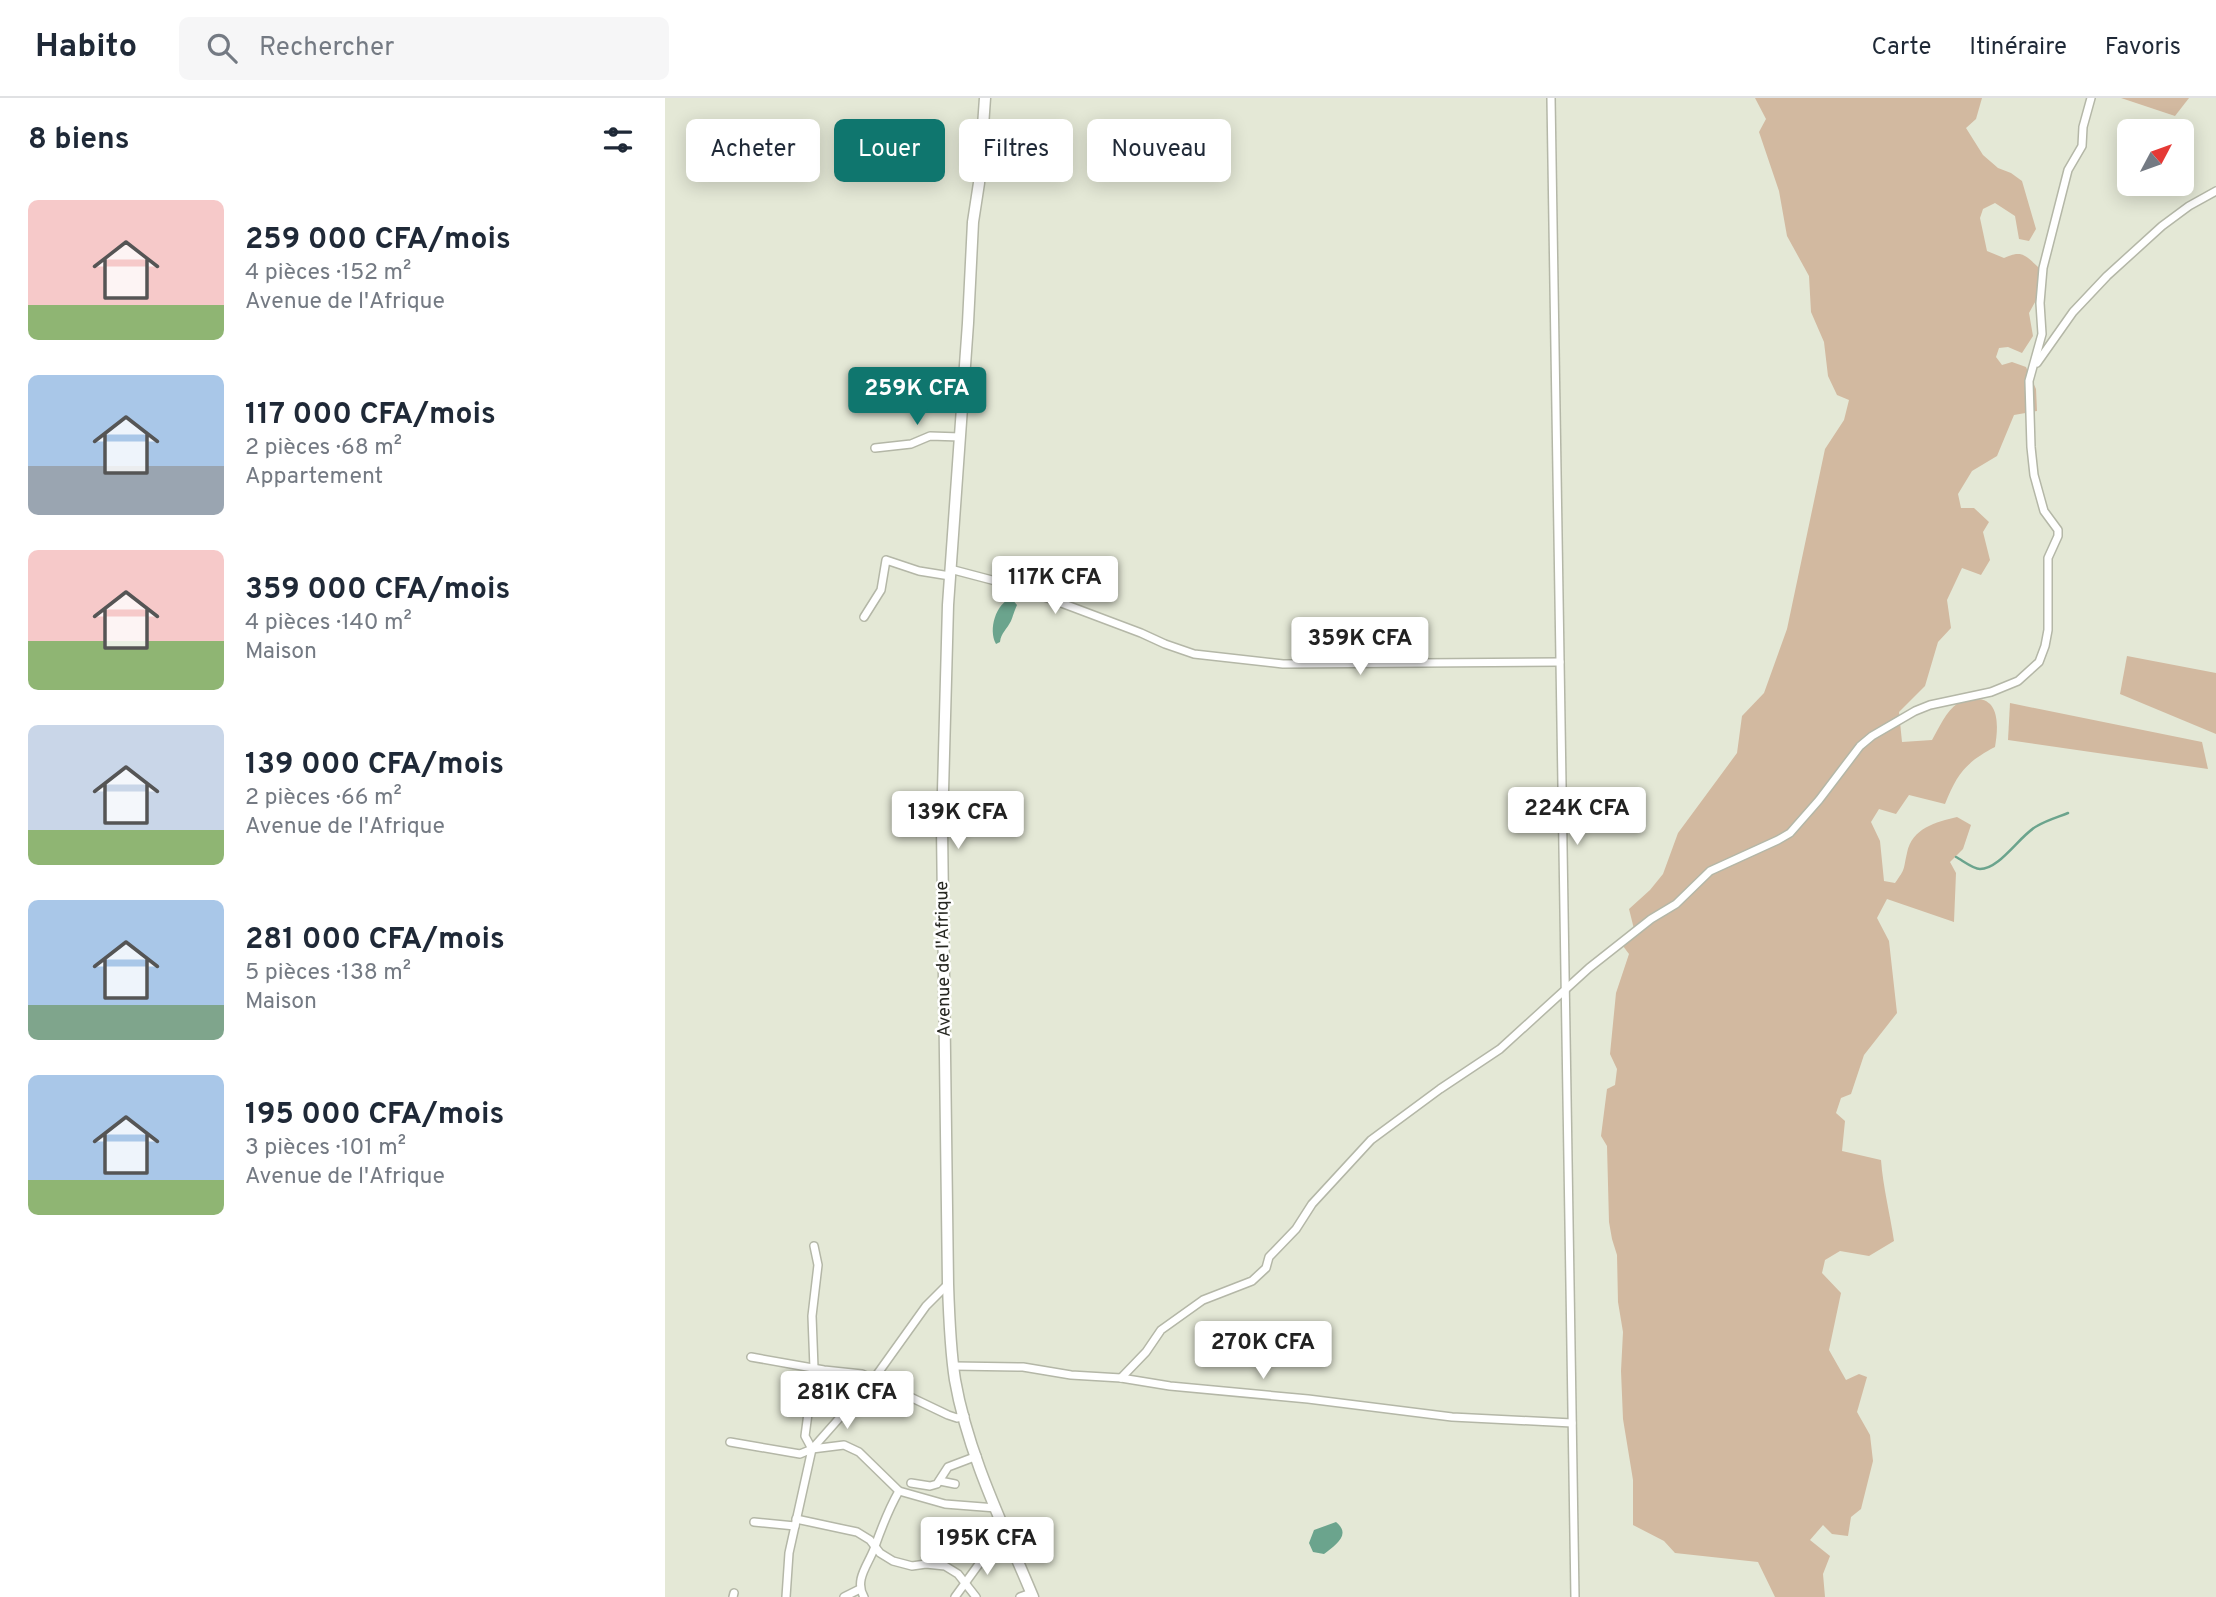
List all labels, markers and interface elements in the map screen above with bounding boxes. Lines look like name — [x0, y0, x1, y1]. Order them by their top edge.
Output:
search box — [179, 17, 669, 80]
text: Habito — [35, 27, 137, 69]
icon: search — [203, 29, 241, 67]
text: Rechercher — [259, 32, 394, 65]
text: Carte — [1871, 33, 1931, 63]
text: Itinéraire — [1969, 33, 2067, 63]
text: Favoris — [2105, 33, 2181, 63]
chip: Acheter — [686, 119, 820, 182]
chip: Louer — [834, 119, 945, 182]
chip: Filtres — [959, 119, 1073, 182]
chip: Nouveau — [1087, 119, 1231, 182]
north arrow — [2117, 119, 2195, 196]
map controls — [2117, 119, 2194, 196]
icon: filters — [599, 121, 637, 159]
text: 8 biens — [28, 122, 130, 159]
text: 259 000 CFA/mois — [245, 222, 511, 259]
icon: home — [84, 228, 168, 312]
text: 4 pièces · 152 m² — [245, 259, 411, 288]
text: Avenue de l'Afrique — [245, 288, 445, 317]
pin: 259K CFA — [845, 368, 989, 427]
text: 259K CFA — [864, 375, 970, 404]
text: 117 000 CFA/mois — [245, 397, 496, 434]
icon: home — [84, 403, 168, 487]
text: 2 pièces · 68 m² — [245, 434, 402, 463]
text: Appartement — [245, 463, 383, 492]
pin: 117K CFA — [983, 556, 1127, 616]
text: 117K CFA — [1008, 564, 1102, 593]
text: 359 000 CFA/mois — [245, 572, 510, 609]
icon: home — [84, 578, 168, 662]
text: 4 pièces · 140 m² — [245, 609, 412, 638]
pin: 359K CFA — [1288, 618, 1432, 677]
text: 359K CFA — [1307, 625, 1413, 654]
text: Maison — [245, 638, 317, 667]
text: 139 000 CFA/mois — [245, 747, 504, 784]
icon: home — [84, 753, 168, 837]
text: 2 pièces · 66 m² — [245, 784, 402, 813]
pin: 224K CFA — [1505, 788, 1649, 847]
pin: 139K CFA — [886, 792, 1030, 851]
text: 224K CFA — [1524, 795, 1630, 824]
text: 139K CFA — [908, 799, 1008, 828]
text: Avenue de l'Afrique — [245, 813, 445, 842]
street label: Avenue de l'Afrique — [931, 881, 957, 1037]
text: 281 000 CFA/mois — [245, 922, 505, 959]
icon: home — [84, 928, 168, 1012]
text: 5 pièces · 138 m² — [245, 959, 411, 988]
text: Maison — [245, 988, 317, 1017]
text: 195 000 CFA/mois — [245, 1097, 504, 1134]
icon: home — [84, 1103, 168, 1187]
text: 3 pièces · 101 m² — [245, 1134, 406, 1163]
text: Avenue de l'Afrique — [245, 1163, 445, 1192]
pin: 270K CFA — [1191, 1322, 1335, 1381]
text: 270K CFA — [1211, 1329, 1315, 1358]
pin: 281K CFA — [775, 1372, 919, 1431]
text: 281K CFA — [797, 1379, 897, 1408]
pin: 195K CFA — [915, 1518, 1059, 1577]
text: 195K CFA — [937, 1525, 1037, 1554]

